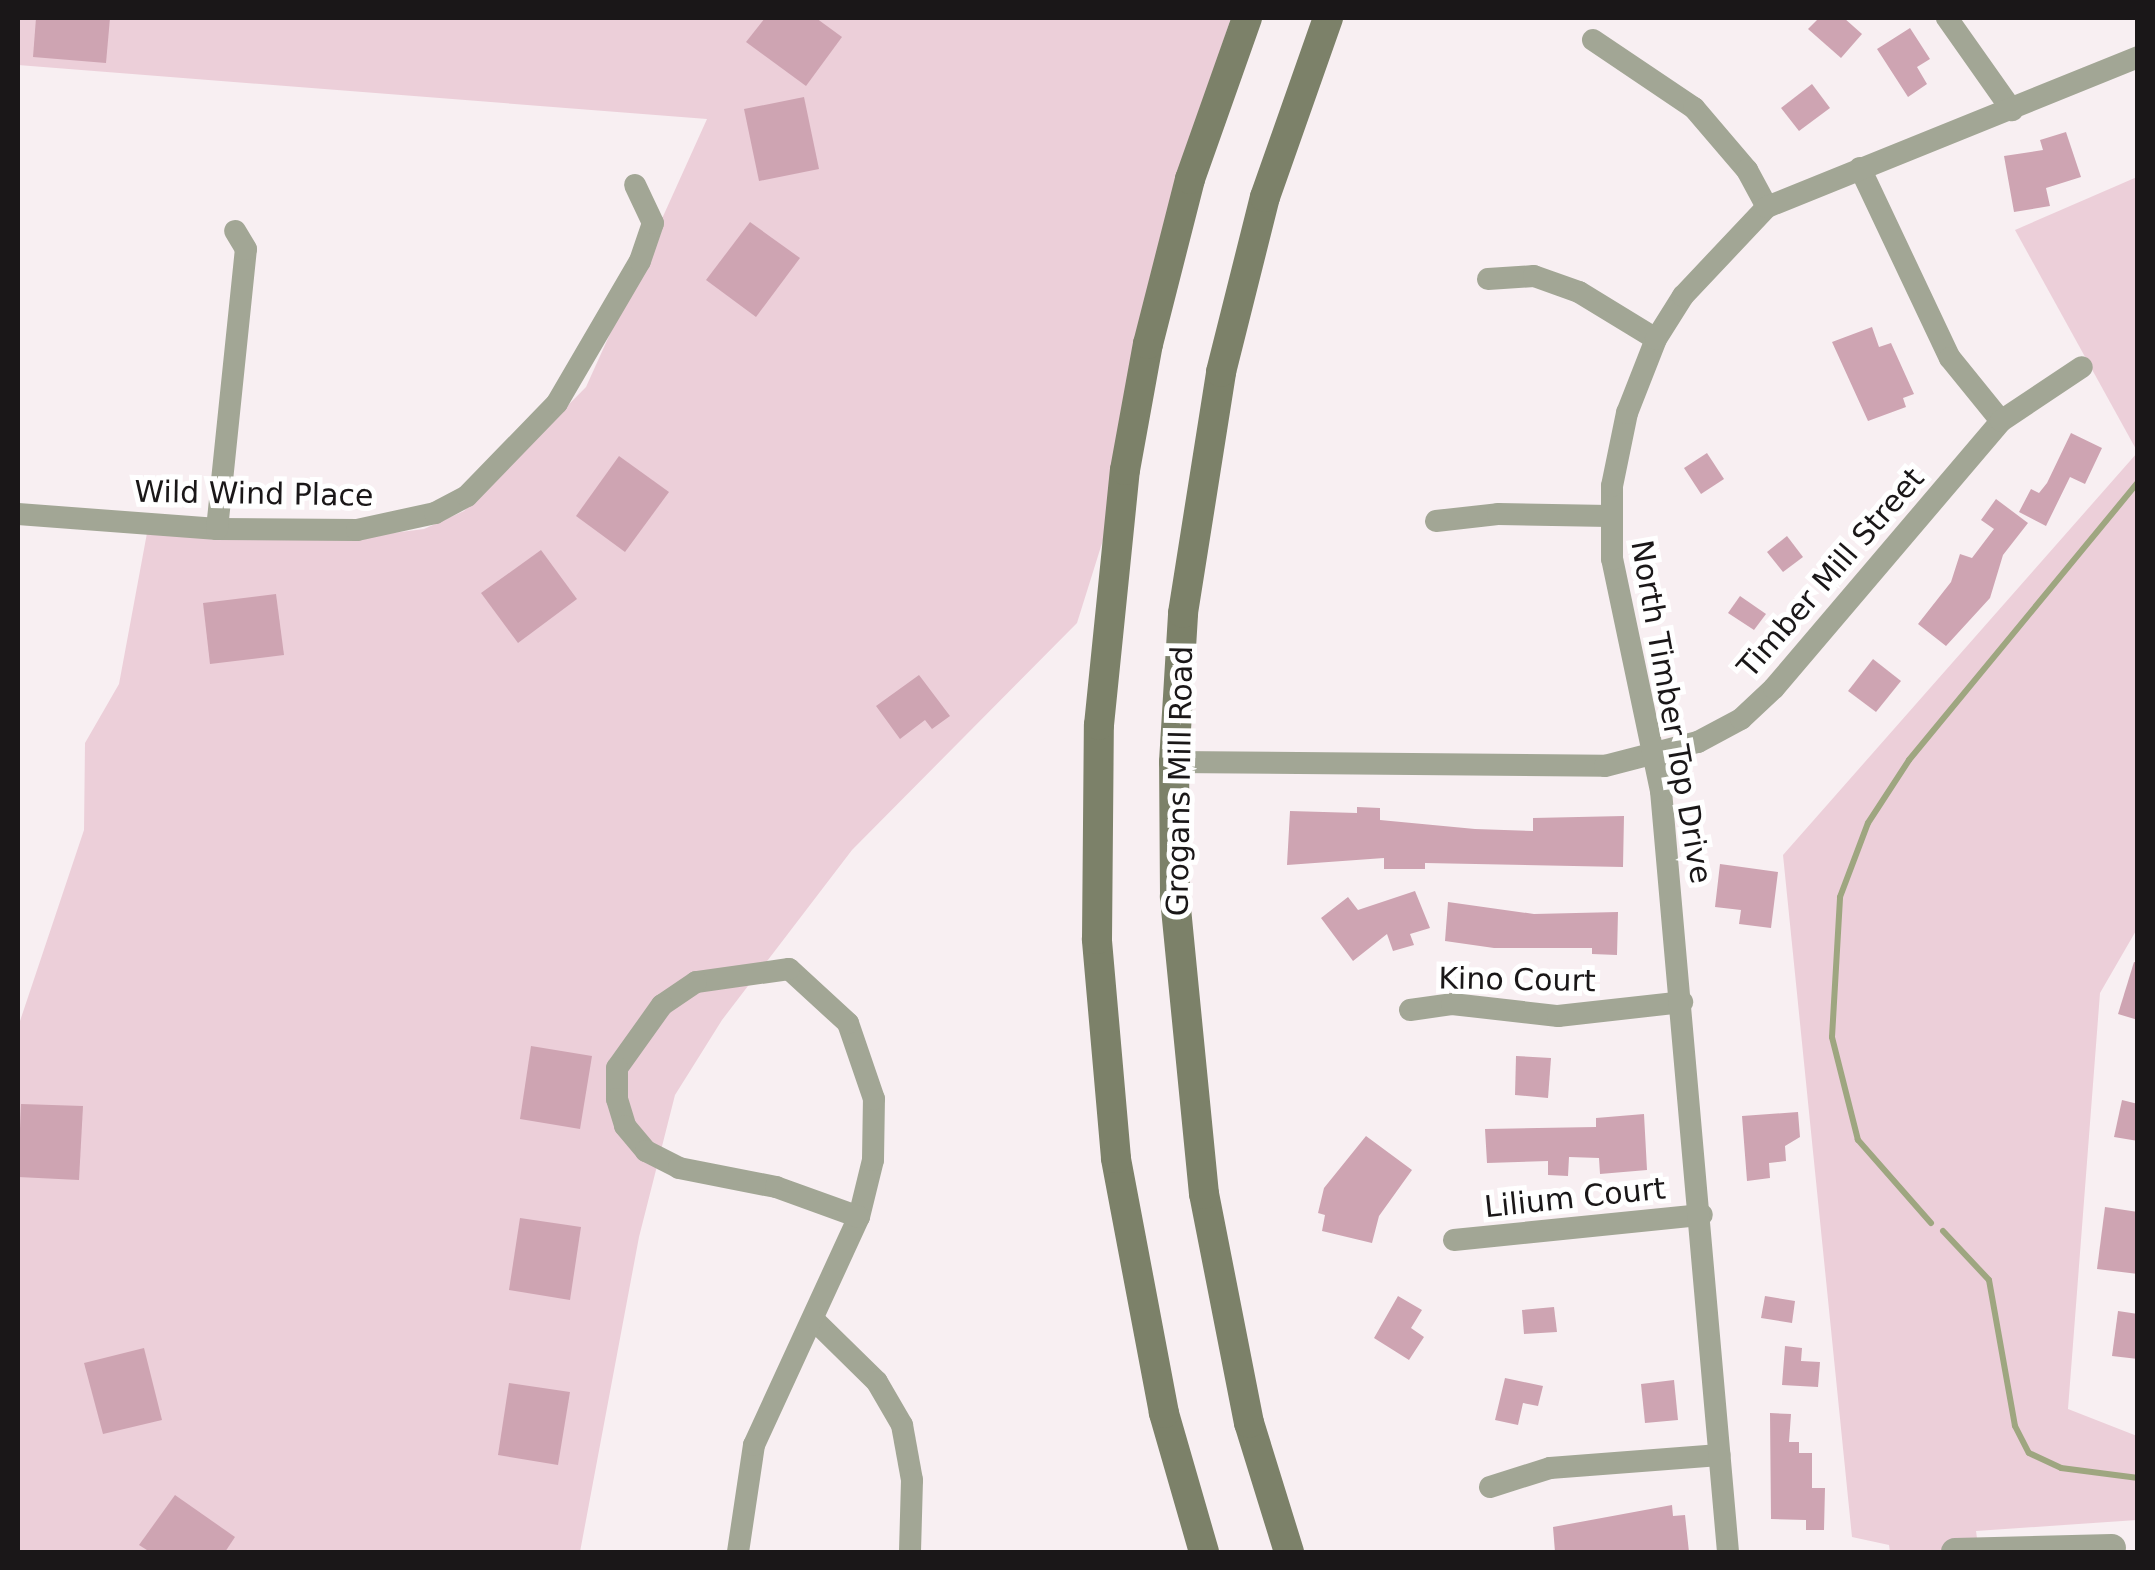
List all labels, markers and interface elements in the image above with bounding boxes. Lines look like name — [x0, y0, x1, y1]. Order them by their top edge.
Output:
street label: Timber Mill Street — [1730, 461, 1932, 685]
street label: Wild Wind Place — [134, 474, 374, 514]
street label: North Timber Top Drive — [1623, 538, 1719, 886]
street label: Grogans Mill Road — [1160, 645, 1200, 917]
street label: Kino Court — [1438, 961, 1596, 999]
street label: Lilium Court — [1483, 1171, 1667, 1225]

